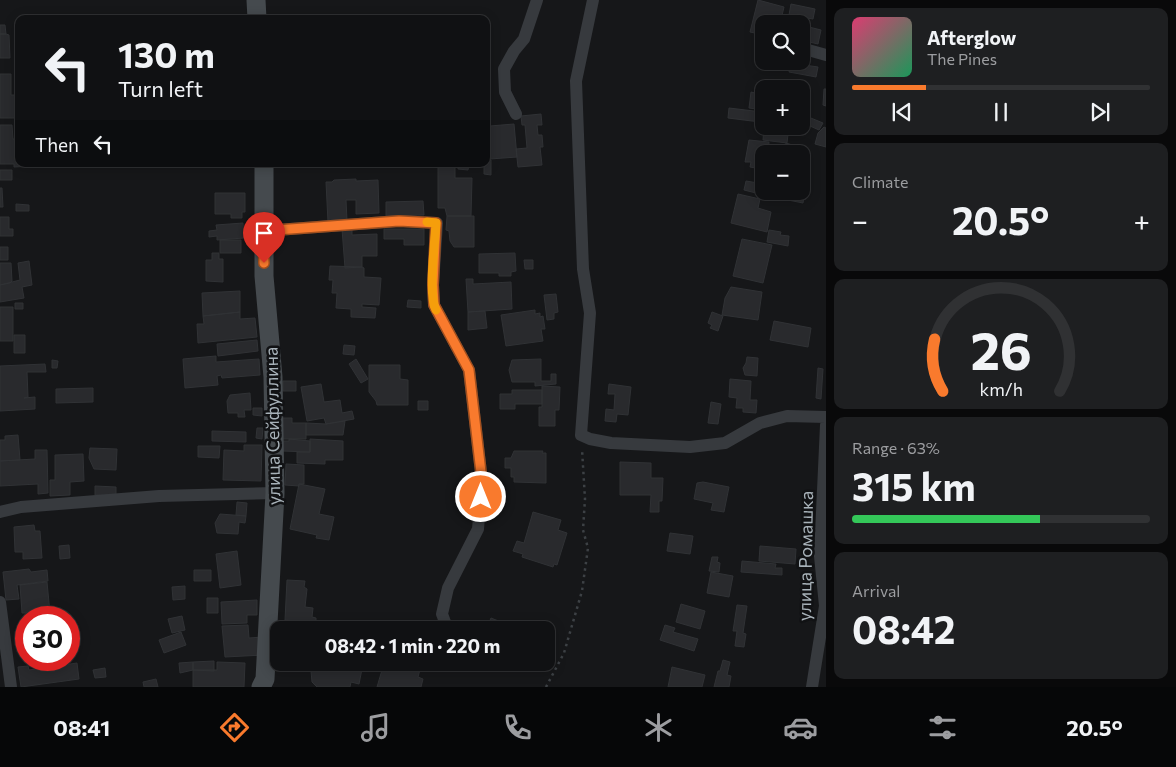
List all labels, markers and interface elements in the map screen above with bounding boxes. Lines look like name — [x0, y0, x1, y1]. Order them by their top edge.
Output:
map controls — [755, 15, 810, 200]
button: search — [755, 15, 810, 70]
text: Afterglow — [927, 26, 1016, 49]
text: 130 m — [118, 32, 215, 75]
icon: left — [35, 35, 100, 100]
text: The Pines — [927, 49, 997, 68]
text: Turn left — [118, 75, 203, 102]
button: + — [755, 80, 810, 135]
icon: previous — [888, 98, 916, 126]
icon: pause — [987, 98, 1015, 126]
icon: next — [1086, 98, 1114, 126]
icon: left — [89, 130, 117, 158]
text: Then — [35, 133, 79, 156]
button: − — [755, 145, 810, 200]
text: Climate — [852, 172, 908, 191]
text: 20.5° — [952, 196, 1049, 243]
text: − — [852, 203, 868, 237]
text: + — [1134, 203, 1150, 237]
pin — [243, 212, 285, 263]
icon: arrive — [250, 219, 278, 247]
text: 26 — [970, 317, 1032, 381]
street label: улица Сейфуллина — [260, 347, 284, 505]
text: km/h — [979, 378, 1023, 400]
text: Range · 63% — [852, 438, 940, 457]
text: 315 km — [852, 462, 976, 509]
position arrow — [454, 470, 506, 522]
street label: улица Ромашка — [793, 491, 817, 621]
text: Arrival — [852, 581, 900, 600]
text: 08:42 — [852, 605, 955, 652]
speed limit sign: 30 — [15, 606, 80, 671]
text: 08:42 · 1 min · 220 m — [325, 634, 500, 657]
icon: directions — [217, 710, 252, 745]
icon: music — [358, 710, 393, 745]
icon: phone — [500, 710, 535, 745]
icon: climate — [641, 710, 676, 745]
icon: car — [783, 710, 818, 745]
icon: filters — [925, 710, 960, 745]
text: 08:41 — [53, 714, 110, 741]
text: 20.5° — [1066, 714, 1123, 741]

